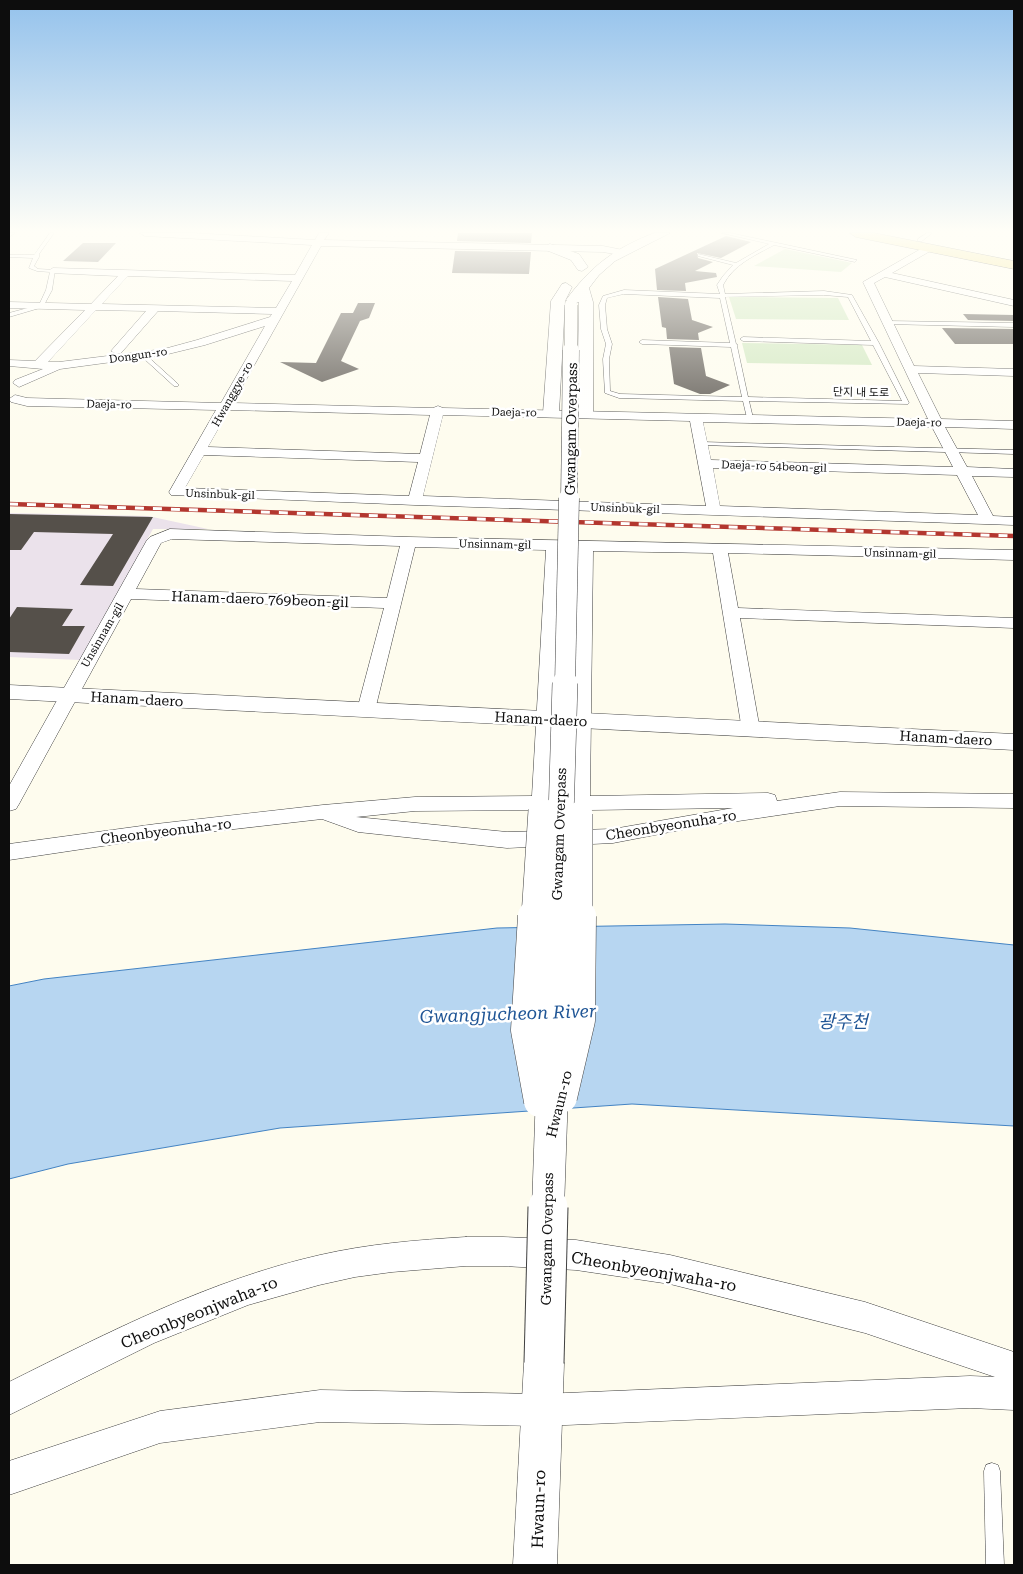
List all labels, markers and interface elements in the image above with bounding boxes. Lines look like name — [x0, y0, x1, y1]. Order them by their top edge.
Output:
street label: Dongun-ro — [108, 345, 168, 366]
street label: Hwanggye-ro — [209, 359, 256, 429]
street label: Gwangam Overpass — [562, 362, 580, 495]
street label: 단지 내 도로 — [833, 386, 889, 399]
street label: Daeja-ro — [86, 398, 132, 411]
street label: Daeja-ro — [491, 406, 537, 419]
street label: Daeja-ro — [896, 416, 942, 429]
street label: Daeja-ro 54beon-gil — [721, 458, 828, 475]
street label: Unsinbuk-gil — [185, 487, 256, 502]
street label: Unsinbuk-gil — [590, 501, 661, 516]
street label: Unsinnam-gil — [459, 537, 532, 552]
street label: Unsinnam-gil — [864, 546, 937, 561]
street label: Hanam-daero 769beon-gil — [171, 588, 350, 610]
street label: Unsinnam-gil — [79, 600, 127, 670]
street label: Hanam-daero — [90, 689, 184, 709]
street label: Hanam-daero — [494, 709, 588, 729]
street label: Hanam-daero — [899, 728, 993, 748]
street label: Gwangam Overpass — [549, 767, 569, 901]
street label: Cheonbyeonuha-ro — [605, 807, 737, 843]
street label: Cheonbyeonuha-ro — [100, 815, 232, 847]
water label: Gwangjucheon River — [419, 1000, 597, 1027]
water label: 광주천 — [818, 1011, 870, 1032]
street label: Hwaun-ro — [543, 1069, 575, 1139]
street label: Gwangam Overpass — [538, 1172, 556, 1305]
street label: Cheonbyeonjwaha-ro — [570, 1248, 738, 1295]
street label: Cheonbyeonjwaha-ro — [118, 1272, 281, 1353]
street label: Hwaun-ro — [528, 1469, 549, 1549]

